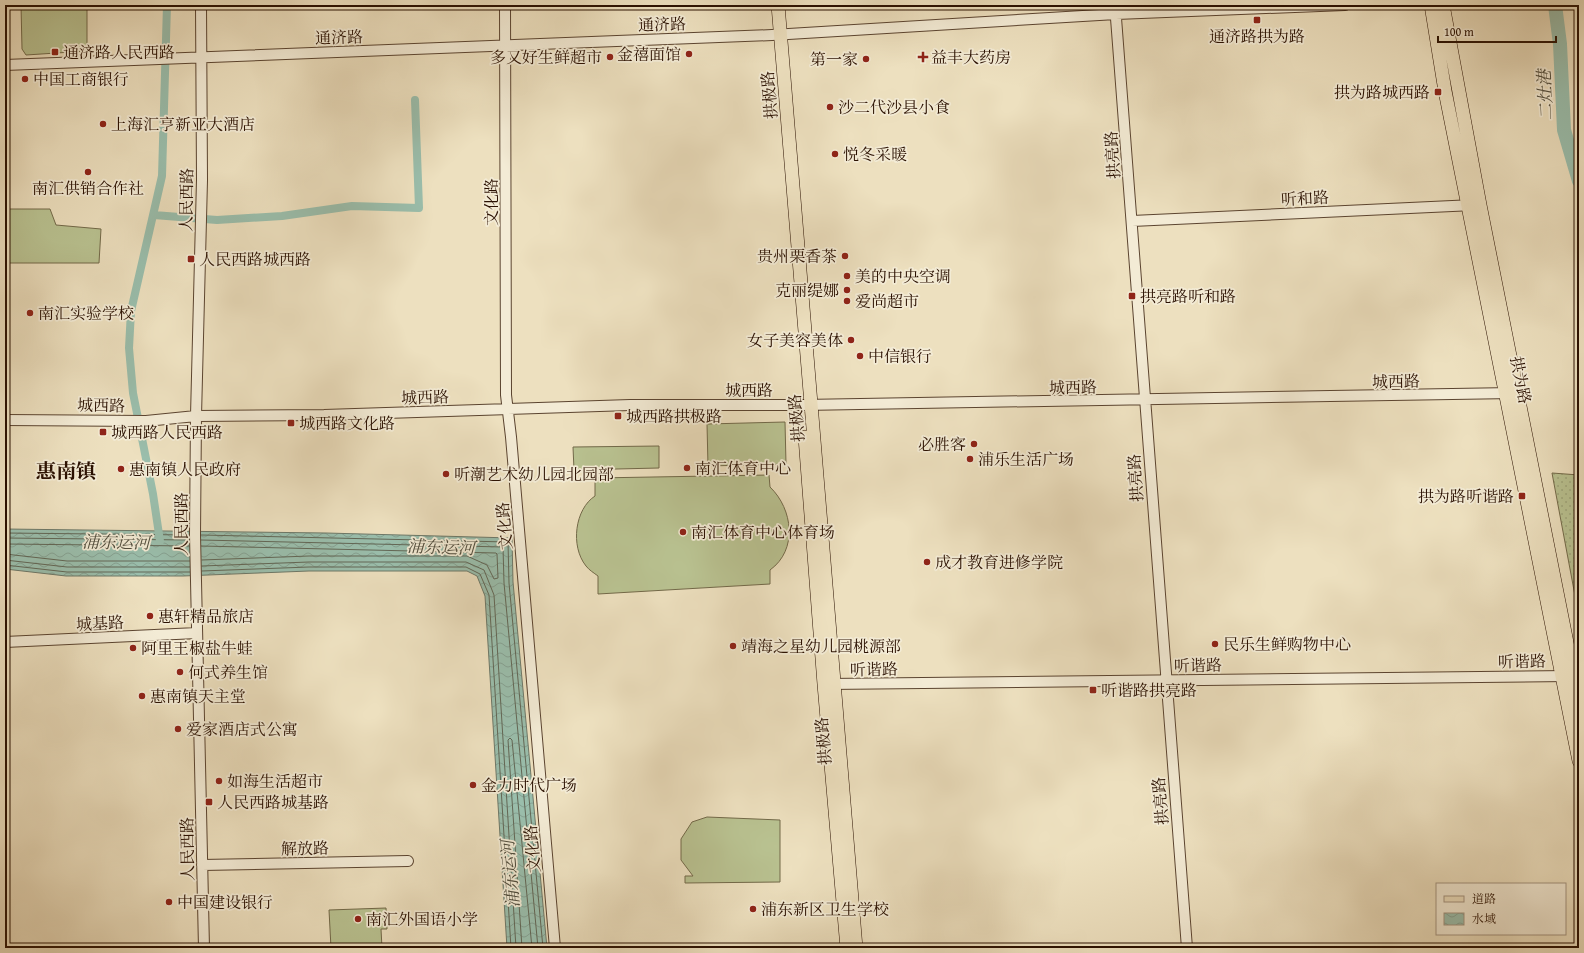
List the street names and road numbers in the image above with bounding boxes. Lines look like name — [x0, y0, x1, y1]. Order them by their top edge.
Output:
street label: 通济路 — [638, 11, 686, 37]
street label: 通济路 — [315, 24, 363, 50]
street label: 拱极路 — [755, 70, 783, 120]
street label: 拱亮路 — [1098, 130, 1126, 180]
street label: 人民西路 — [173, 168, 199, 232]
street label: 文化路 — [479, 178, 503, 226]
street label: 听和路 — [1280, 185, 1330, 211]
street label: 拱为路 — [1505, 354, 1537, 406]
street label: 城西路 — [1372, 369, 1420, 393]
street label: 城西路 — [1049, 375, 1097, 399]
street label: 城西路 — [725, 378, 773, 402]
street label: 城西路 — [401, 384, 449, 410]
street label: 城西路 — [77, 393, 125, 417]
street label: 拱极路 — [782, 393, 810, 443]
street label: 拱亮路 — [1121, 453, 1149, 503]
street label: 人民西路 — [169, 492, 193, 556]
street label: 文化路 — [490, 501, 518, 551]
street label: 城基路 — [75, 610, 125, 636]
street label: 听谐路 — [1498, 649, 1546, 673]
street label: 听谐路 — [1174, 653, 1222, 677]
street label: 听谐路 — [850, 657, 898, 681]
street label: 拱极路 — [809, 716, 837, 766]
street label: 拱亮路 — [1146, 776, 1174, 826]
street label: 人民西路 — [174, 817, 200, 881]
street label: 文化路 — [518, 824, 546, 874]
street label: 解放路 — [281, 836, 329, 860]

